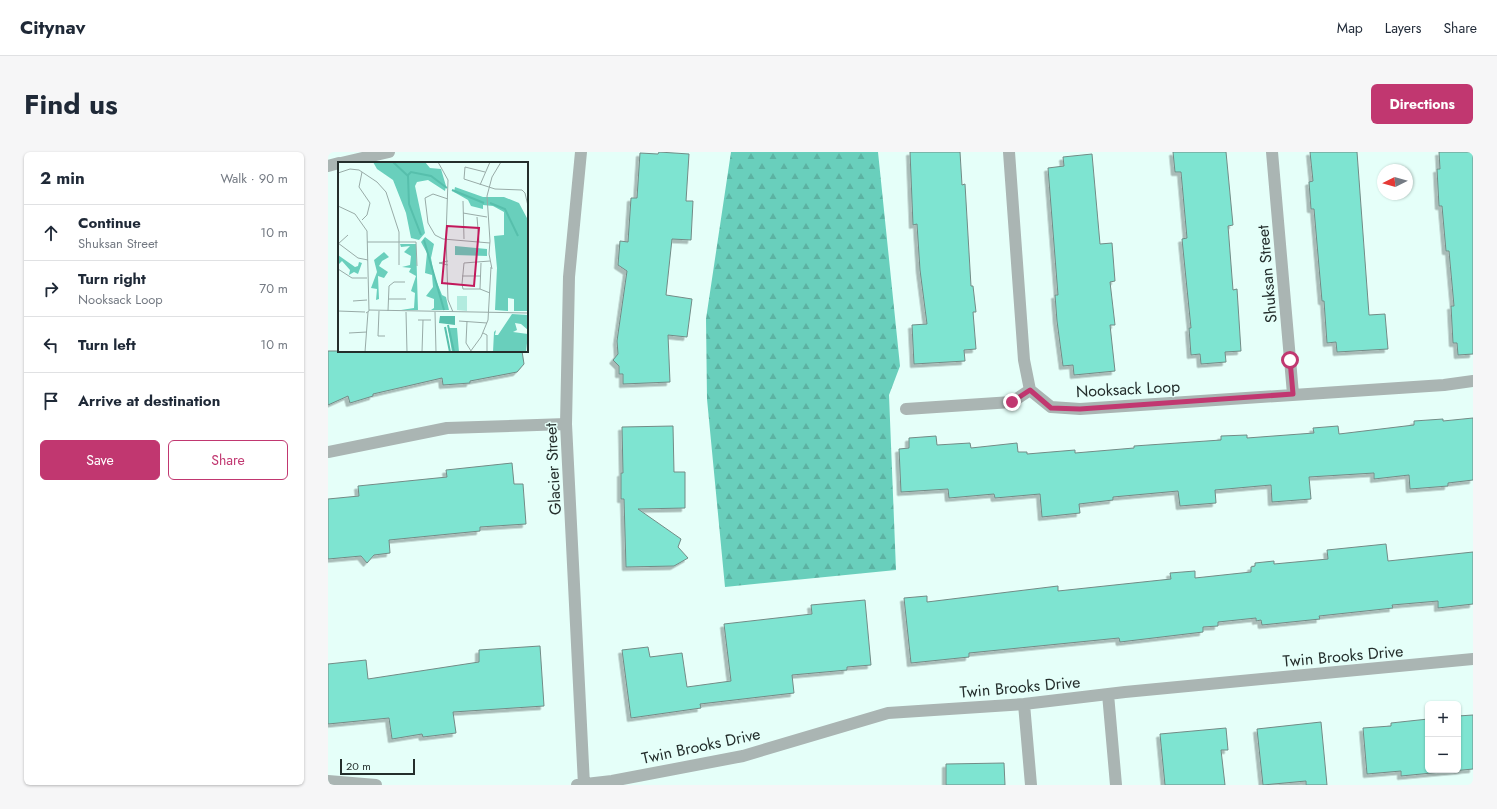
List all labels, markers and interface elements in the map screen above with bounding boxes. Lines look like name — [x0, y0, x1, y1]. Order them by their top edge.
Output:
text: Citynav — [20, 14, 86, 41]
text: Map — [1337, 18, 1363, 38]
text: Layers — [1385, 18, 1421, 38]
text: Share — [1443, 18, 1477, 38]
text: Find us — [24, 84, 118, 125]
button: Directions — [1371, 84, 1473, 124]
inset map — [338, 162, 528, 352]
north arrow — [1377, 164, 1413, 200]
text: 2 min — [40, 166, 85, 190]
text: Walk · 90 m — [220, 169, 288, 188]
text: Continue — [78, 212, 141, 234]
icon: ahead — [40, 222, 62, 244]
text: 10 m — [260, 223, 288, 242]
street label: Shuksan Street — [1251, 224, 1283, 324]
text: Shuksan Street — [78, 234, 158, 253]
text: Turn right — [78, 268, 146, 290]
icon: right — [40, 278, 62, 300]
text: 70 m — [259, 279, 288, 298]
text: Nooksack Loop — [78, 290, 163, 309]
icon: left — [40, 334, 62, 356]
text: Turn left — [78, 334, 136, 356]
text: 10 m — [260, 335, 288, 354]
route start — [1281, 351, 1299, 369]
street label: Nooksack Loop — [1075, 375, 1181, 403]
icon: arrive — [40, 390, 62, 412]
text: Arrive at destination — [78, 390, 220, 412]
route end — [1003, 393, 1021, 411]
street label: Glacier Street — [539, 422, 567, 516]
button: Save — [40, 440, 160, 480]
button: Share — [168, 440, 288, 480]
street label: Twin Brooks Drive — [1282, 639, 1404, 673]
street label: Twin Brooks Drive — [959, 670, 1081, 704]
map controls — [1425, 701, 1461, 773]
button: + — [1425, 701, 1461, 737]
street label: Twin Brooks Drive — [640, 722, 762, 770]
button: − — [1425, 737, 1461, 773]
scale bar — [340, 757, 415, 776]
text: 20 m — [346, 758, 371, 774]

